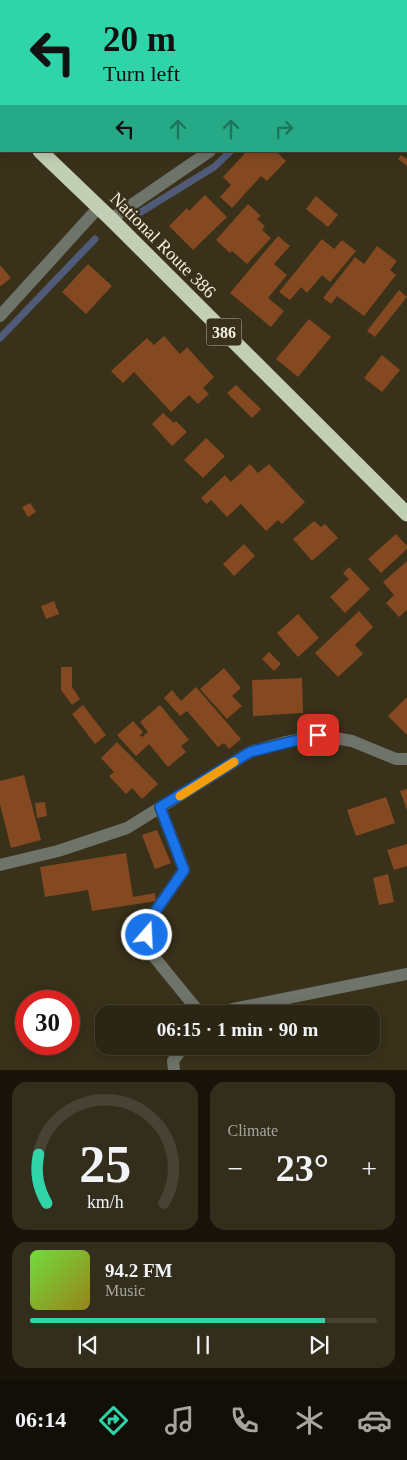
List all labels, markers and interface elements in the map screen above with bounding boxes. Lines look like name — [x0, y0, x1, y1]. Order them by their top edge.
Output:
icon: left — [20, 20, 85, 85]
text: 20 m — [103, 20, 176, 59]
text: Turn left — [103, 61, 180, 86]
icon: left — [111, 115, 139, 143]
icon: ahead — [164, 115, 192, 143]
icon: ahead — [217, 115, 245, 143]
icon: right — [270, 115, 298, 143]
street label: National Route 386 — [106, 188, 220, 302]
road number: 386 — [206, 318, 242, 346]
pin — [297, 714, 339, 756]
icon: arrive — [304, 721, 332, 749]
position arrow — [120, 908, 172, 960]
speed limit sign: 30 — [15, 990, 80, 1055]
text: 06:15 · 1 min · 90 m — [157, 1019, 318, 1040]
text: Climate — [228, 1122, 278, 1139]
text: 25 — [79, 1136, 131, 1193]
text: 23° — [276, 1147, 329, 1189]
text: − — [228, 1153, 243, 1184]
text: + — [361, 1153, 377, 1184]
text: km/h — [86, 1192, 123, 1212]
text: 94.2 FM — [105, 1260, 173, 1281]
text: Music — [105, 1282, 145, 1299]
icon: previous — [74, 1331, 102, 1359]
icon: pause — [189, 1331, 217, 1359]
icon: next — [305, 1331, 333, 1359]
icon: directions — [96, 1403, 131, 1438]
icon: music — [162, 1403, 197, 1438]
icon: phone — [227, 1403, 262, 1438]
icon: climate — [292, 1403, 327, 1438]
icon: car — [357, 1403, 392, 1438]
text: 06:14 — [15, 1407, 66, 1432]

